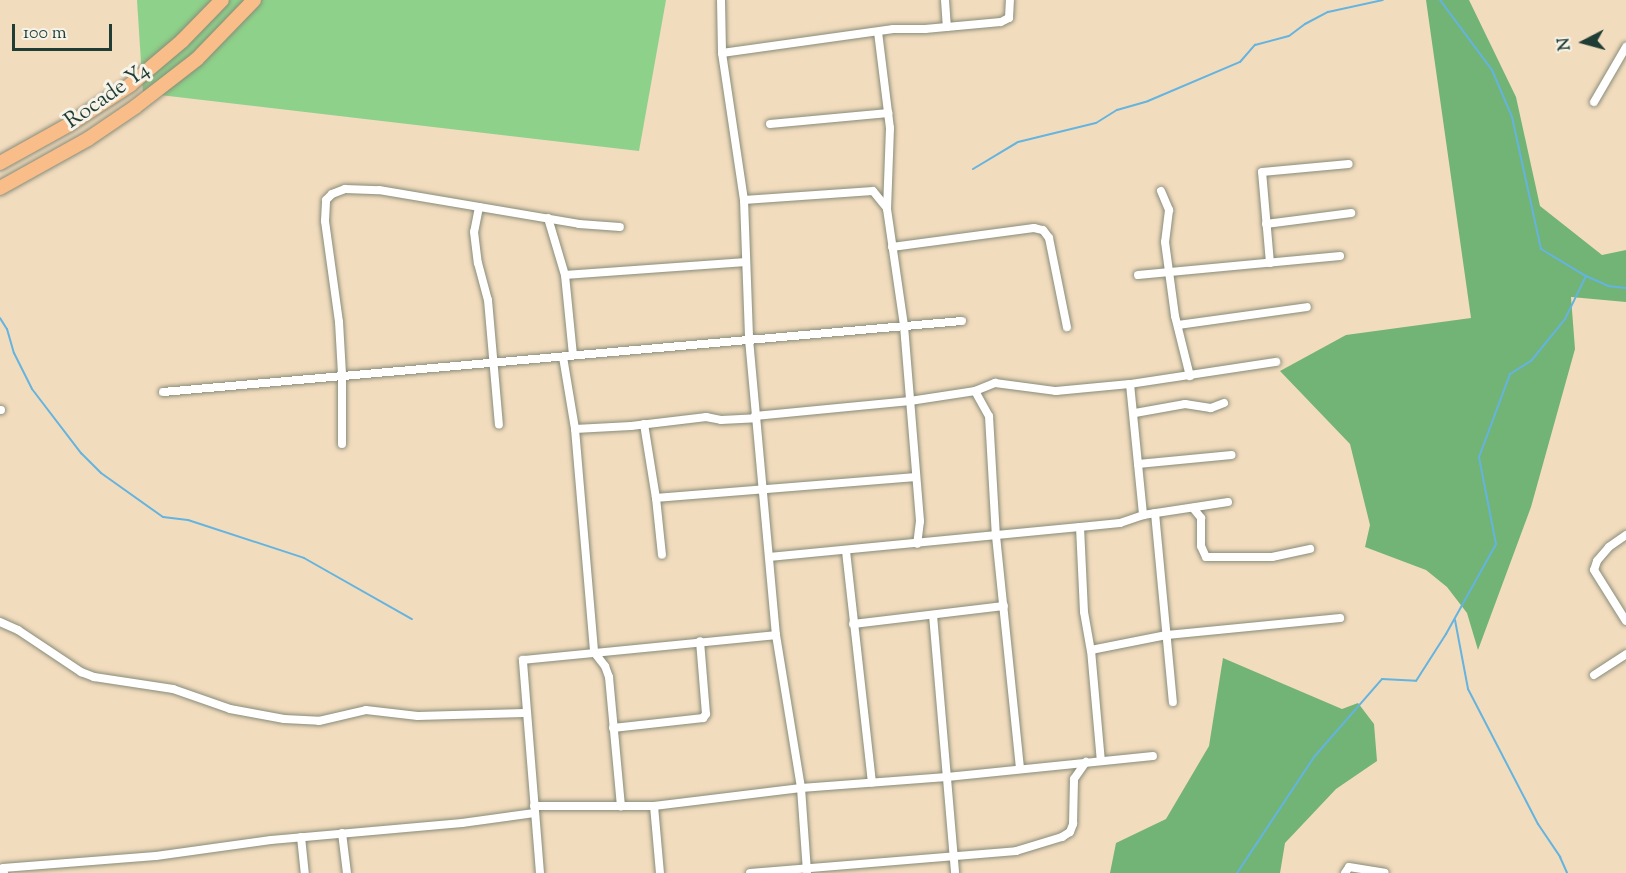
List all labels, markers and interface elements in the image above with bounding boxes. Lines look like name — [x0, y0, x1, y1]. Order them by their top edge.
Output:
scale bar — [15, 12, 116, 50]
north arrow — [1554, 12, 1614, 72]
text: 100 m — [23, 21, 67, 47]
text: N — [1553, 36, 1578, 51]
street label: Rocade Y4 — [60, 58, 156, 136]

